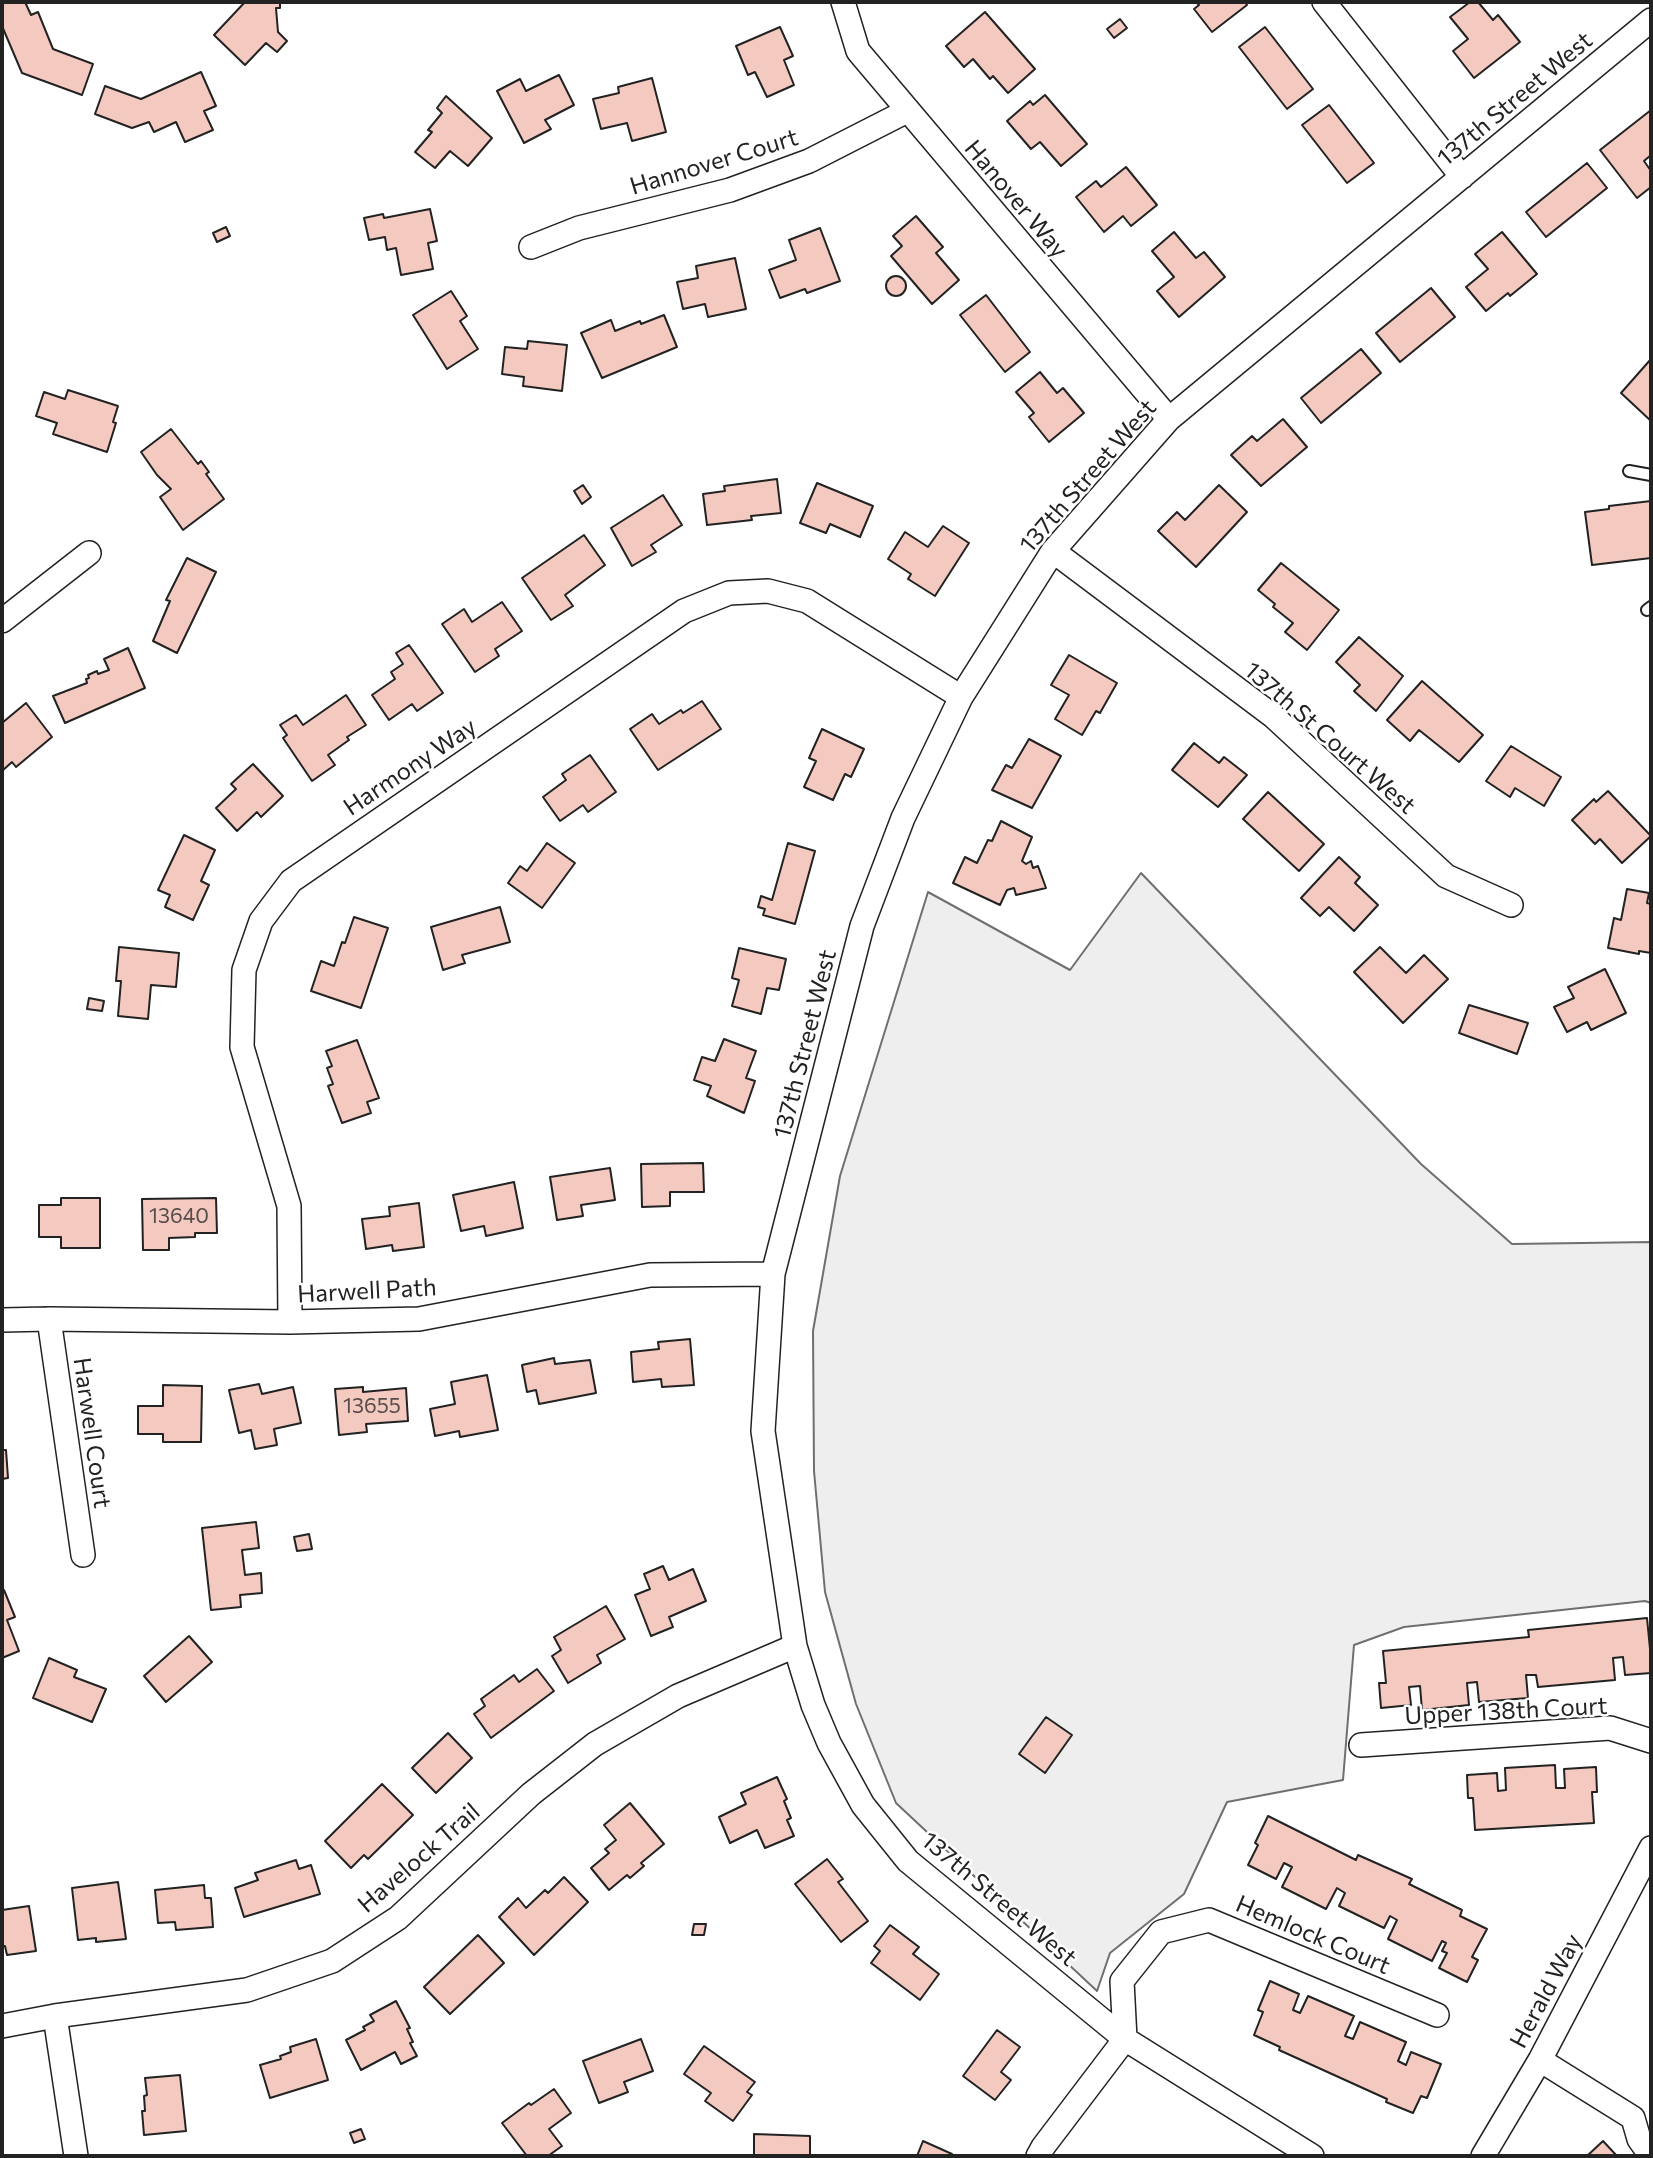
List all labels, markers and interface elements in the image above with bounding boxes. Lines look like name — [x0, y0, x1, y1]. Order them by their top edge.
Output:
street label: 137th Street West — [1432, 26, 1598, 172]
street label: Hannover Court — [626, 123, 802, 201]
street label: Hanover Way — [958, 134, 1074, 264]
street label: 137th Street West — [1014, 394, 1162, 558]
street label: 137th St Court West — [1239, 656, 1421, 820]
street label: Harmony Way — [338, 712, 482, 822]
street label: 137th Street West — [768, 947, 842, 1141]
house number: 13640 — [149, 1203, 209, 1229]
street label: Harwell Path — [297, 1273, 437, 1309]
street label: Harwell Court — [67, 1356, 117, 1510]
house number: 13655 — [343, 1393, 401, 1419]
street label: Upper 138th Court — [1404, 1691, 1608, 1731]
street label: Havelock Trail — [352, 1797, 486, 1919]
street label: 137th Street West — [916, 1826, 1082, 1972]
street label: Hemlock Court — [1231, 1889, 1395, 1981]
street label: Herald Way — [1504, 1929, 1588, 2053]

